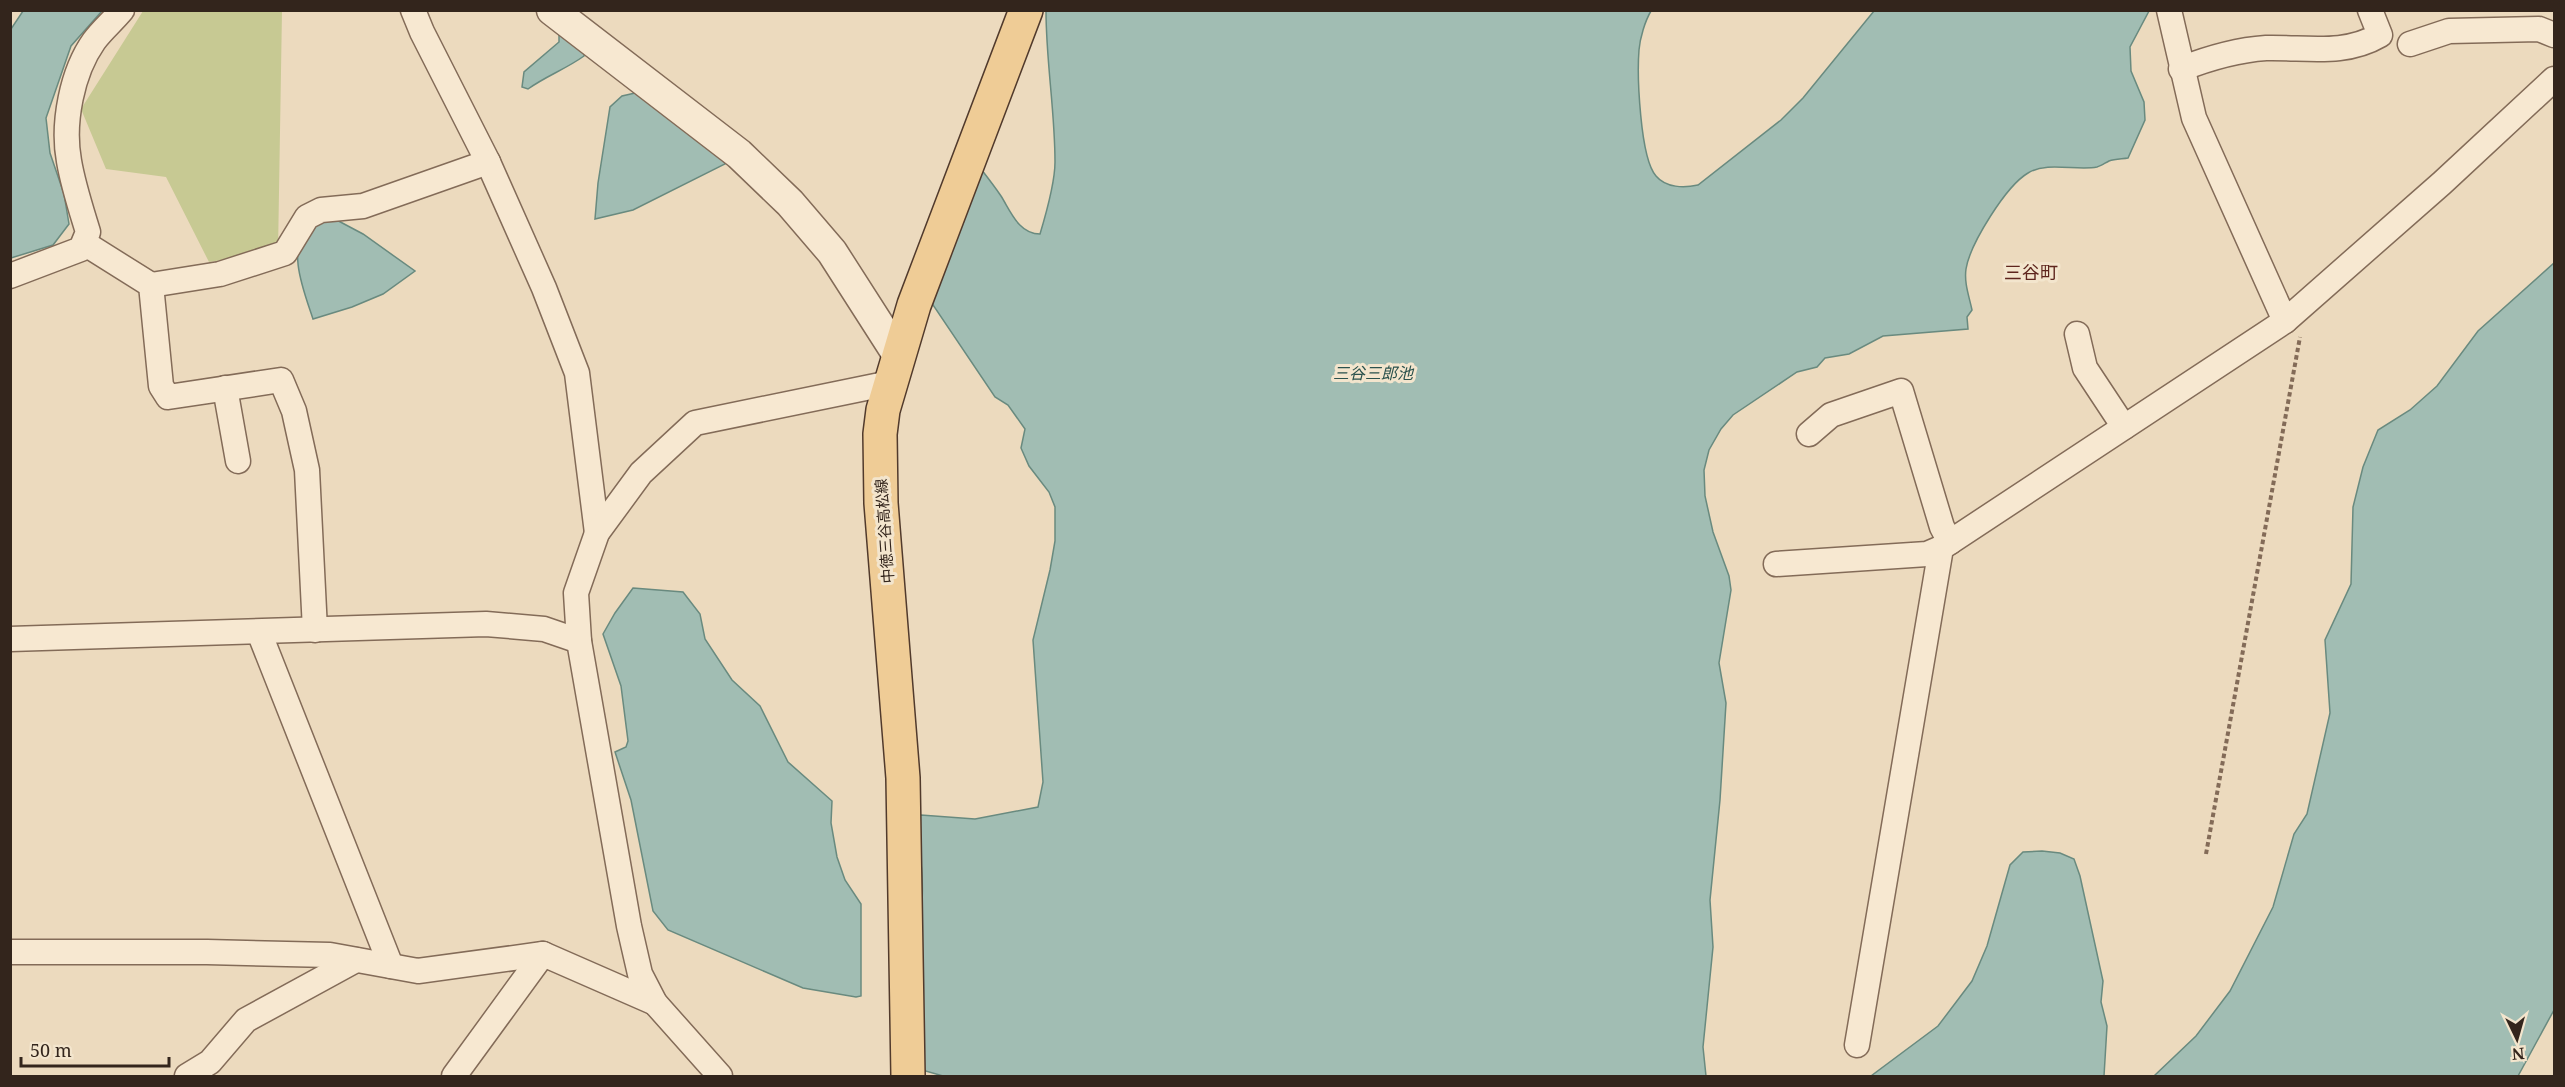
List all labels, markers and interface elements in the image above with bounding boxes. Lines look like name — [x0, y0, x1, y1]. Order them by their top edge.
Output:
district label: 三谷町 — [2004, 260, 2058, 284]
water label: 三谷三郎池 — [1333, 362, 1415, 384]
street label: 中徳三谷高松線 — [870, 478, 898, 584]
north arrow — [2487, 1009, 2547, 1069]
scale bar — [21, 1030, 170, 1068]
text: 50 m — [30, 1038, 72, 1062]
text: N — [2511, 1042, 2526, 1065]

